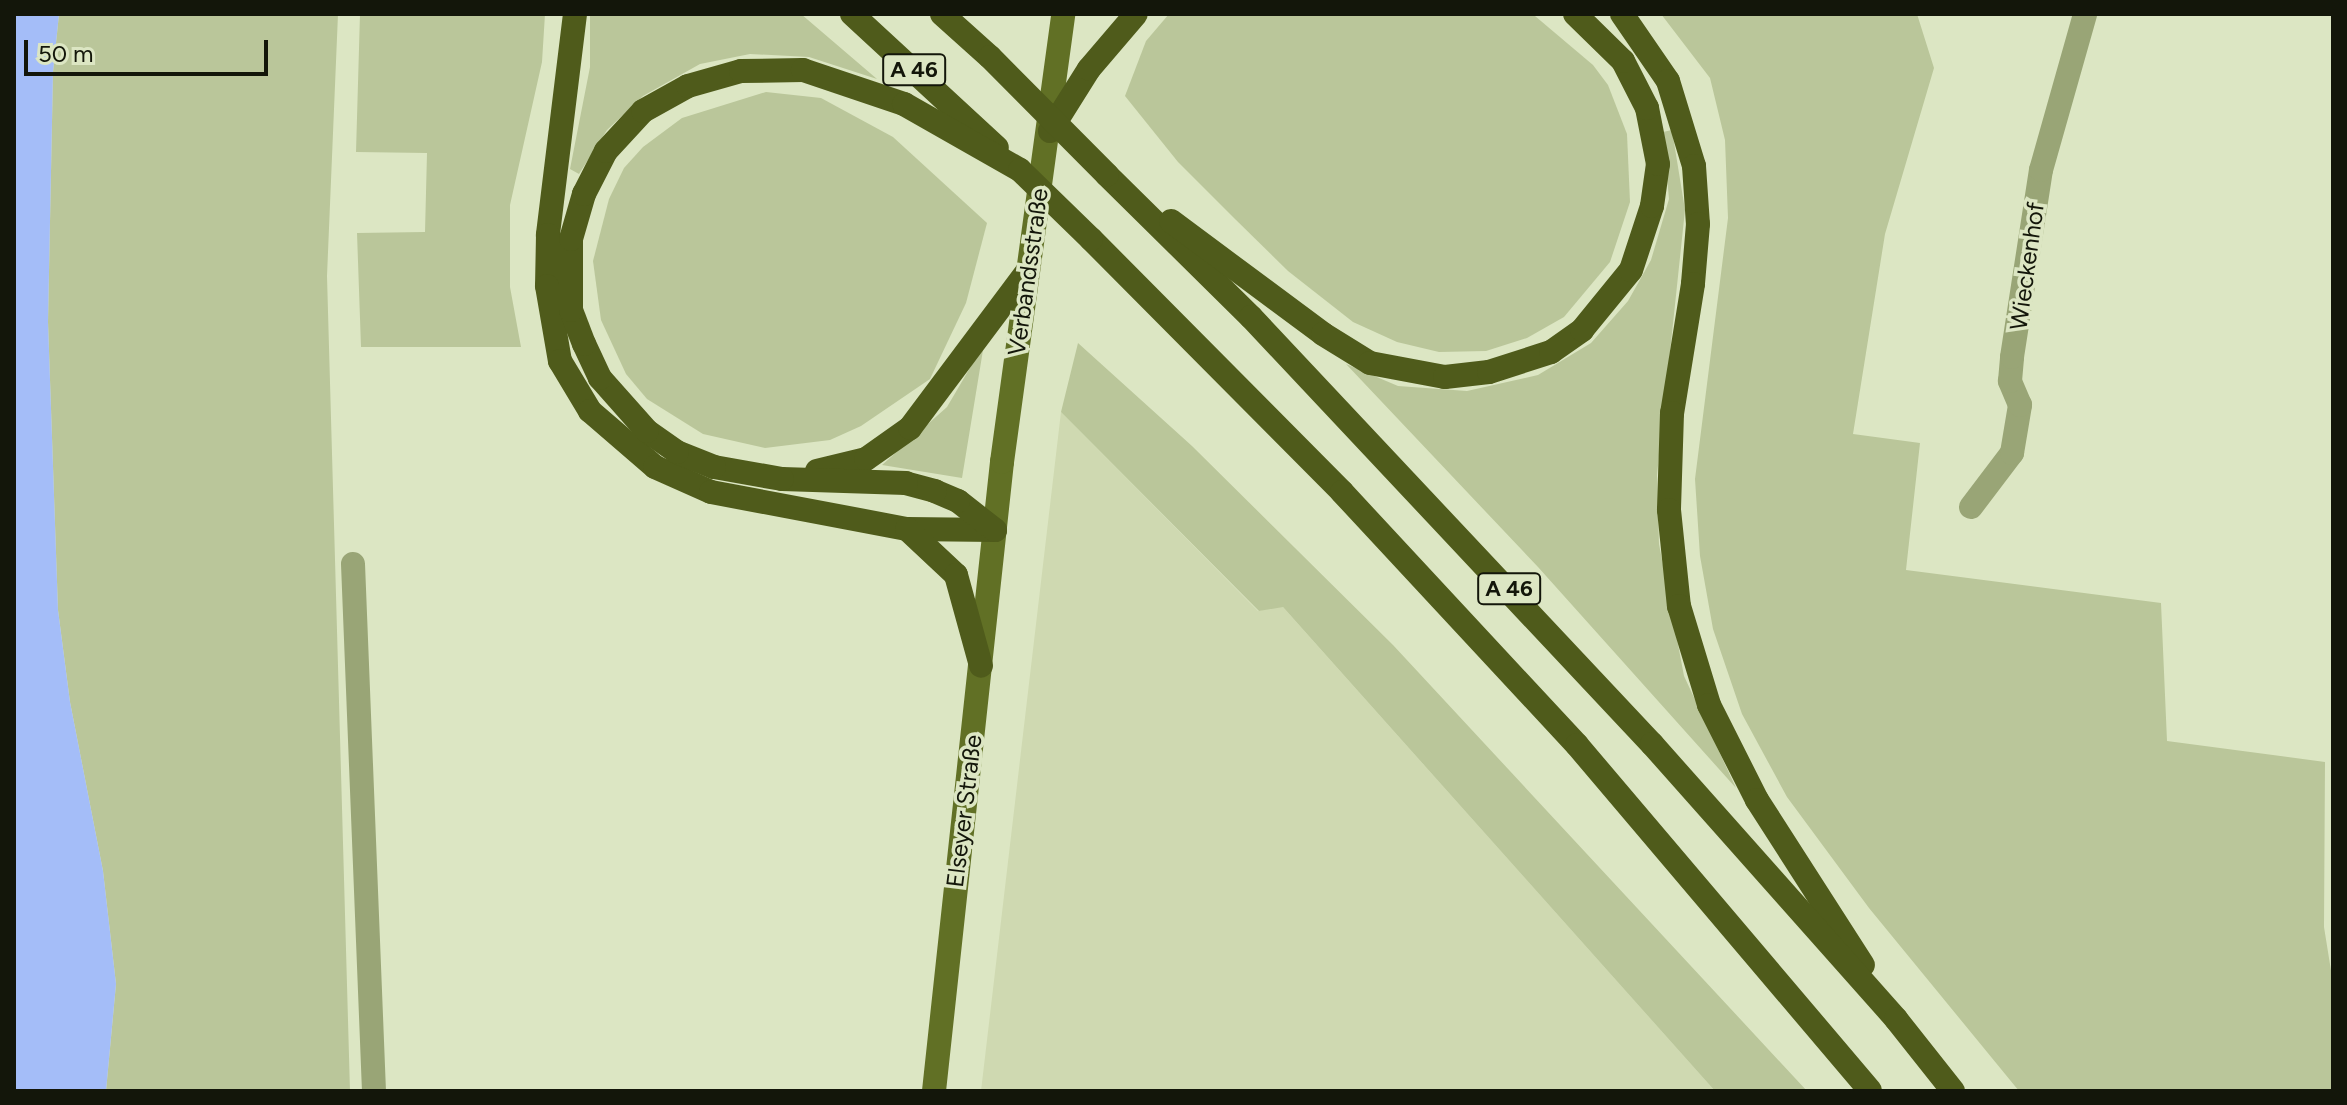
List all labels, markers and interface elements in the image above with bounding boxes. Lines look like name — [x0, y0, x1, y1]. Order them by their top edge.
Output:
scale bar — [28, 24, 272, 74]
text: 50 m — [38, 39, 94, 68]
road number: A 46 — [882, 52, 946, 88]
street label: Verbandsstraße — [1002, 186, 1054, 358]
street label: Wieckenhof — [2004, 200, 2050, 332]
road number: A 46 — [1477, 571, 1541, 607]
street label: Elseyer Straße — [940, 733, 988, 889]

